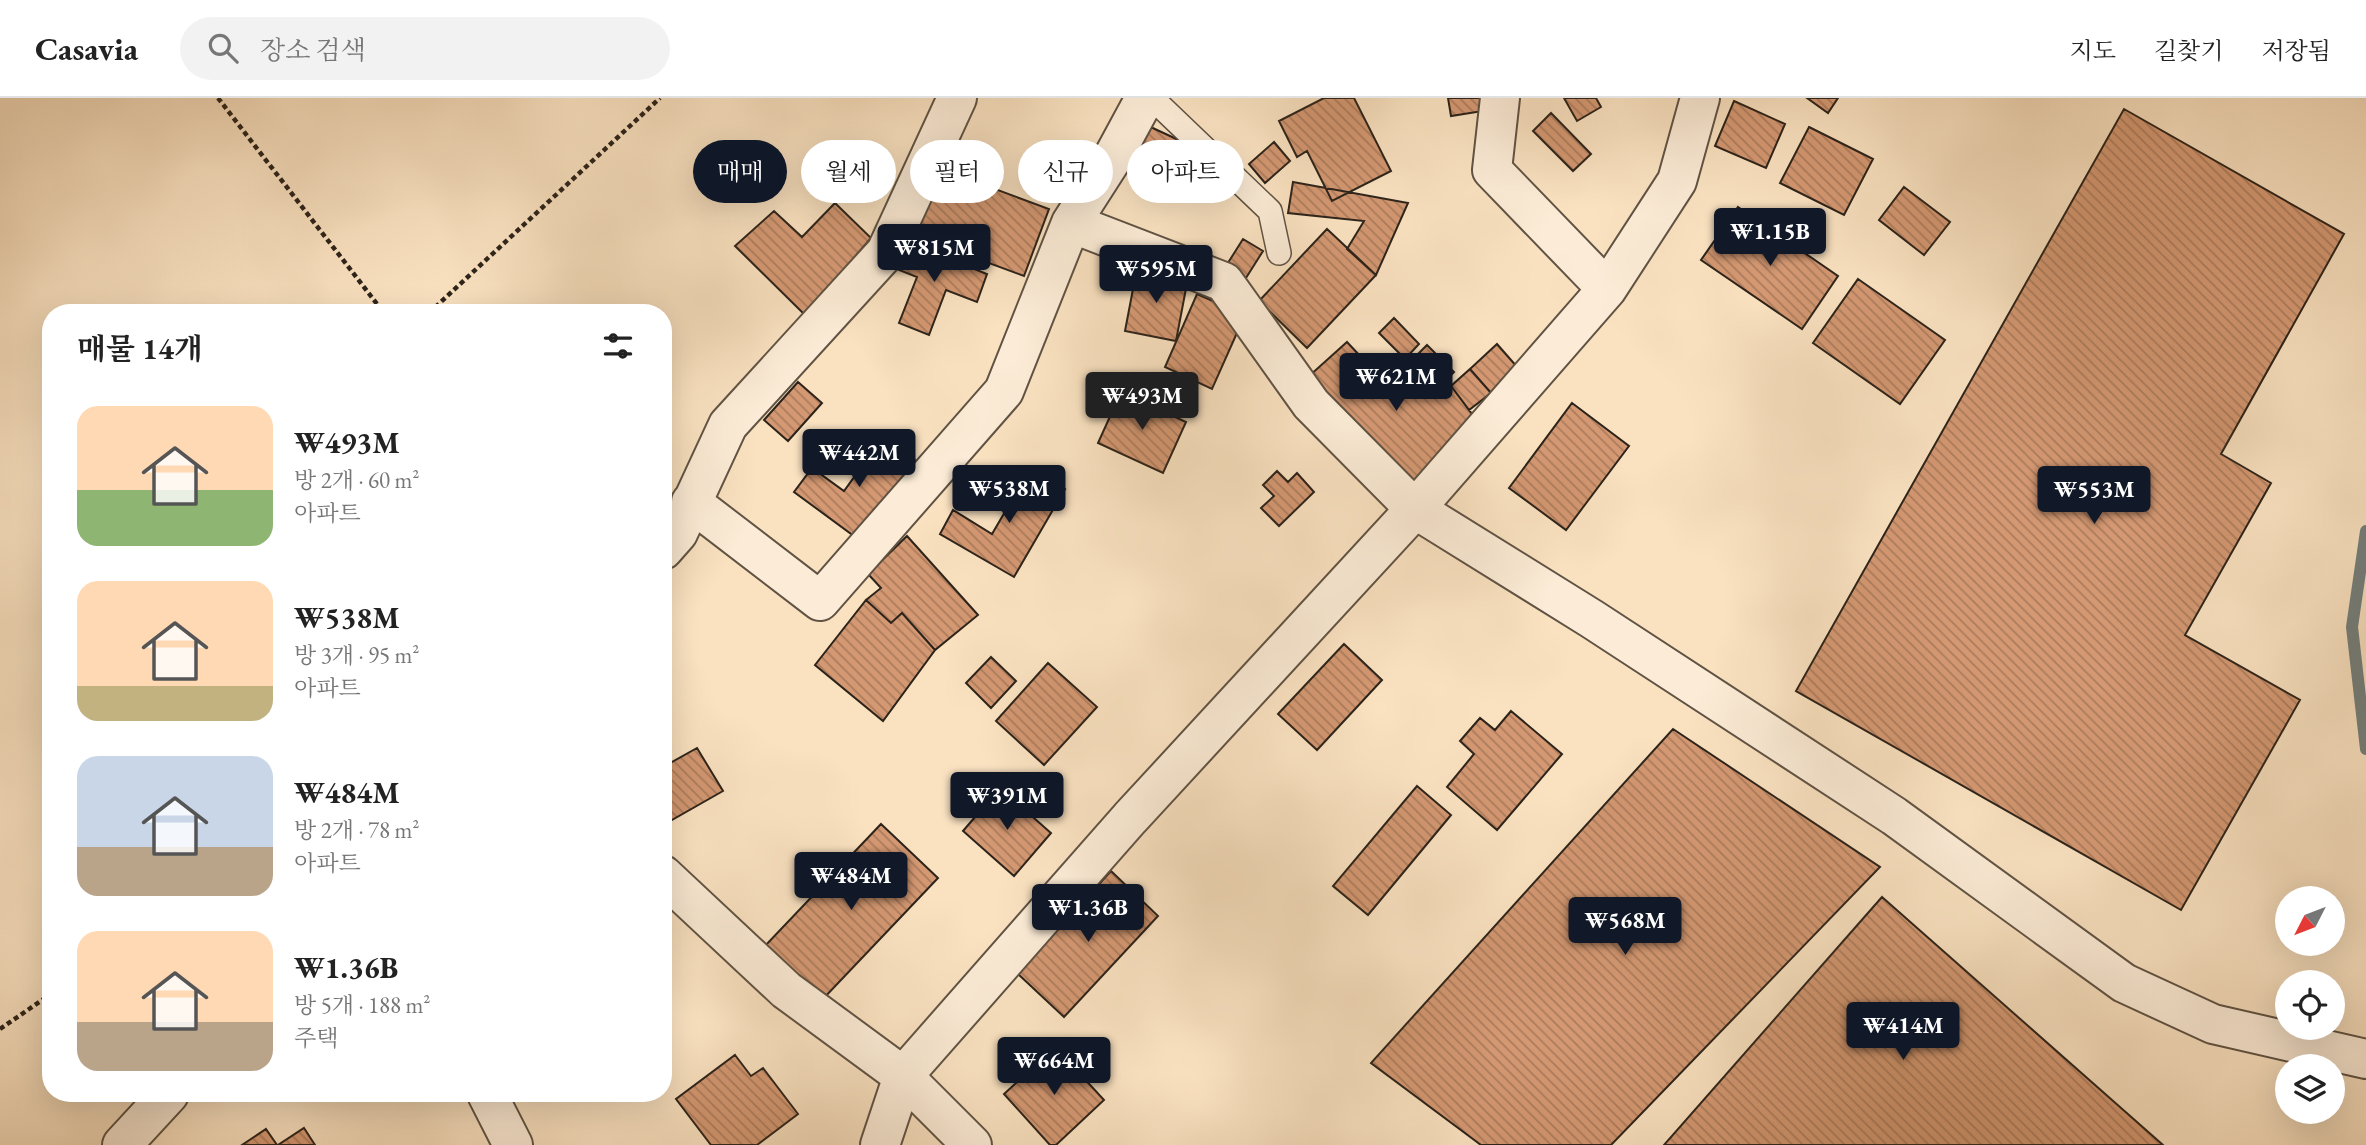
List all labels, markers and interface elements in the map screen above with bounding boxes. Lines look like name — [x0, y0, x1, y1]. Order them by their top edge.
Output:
search box — [180, 17, 670, 80]
text: Casavia — [35, 27, 138, 70]
icon: search — [204, 29, 242, 67]
text: 장소 검색 — [260, 33, 366, 67]
text: 지도 — [2070, 35, 2116, 66]
text: 길찾기 — [2154, 35, 2223, 66]
text: 저장됨 — [2261, 35, 2331, 66]
chip: 매매 — [693, 140, 787, 203]
chip: 월세 — [801, 140, 896, 203]
chip: 필터 — [910, 140, 1004, 203]
chip: 신규 — [1018, 140, 1113, 203]
chip: 아파트 — [1127, 140, 1244, 203]
pin: ₩1.15B — [1713, 208, 1827, 268]
text: ₩1.15B — [1730, 216, 1810, 246]
pin: ₩815M — [885, 225, 983, 284]
text: ₩815M — [893, 232, 975, 262]
pin: ₩595M — [1107, 246, 1205, 305]
text: ₩595M — [1115, 253, 1197, 283]
icon: filters — [599, 327, 637, 365]
text: 매물 14개 — [77, 329, 203, 368]
pin: ₩621M — [1347, 354, 1445, 413]
text: ₩621M — [1355, 361, 1437, 391]
pin: ₩493M — [1093, 372, 1191, 432]
text: ₩493M — [1101, 380, 1183, 410]
text: ₩493M — [294, 423, 400, 462]
pin: ₩442M — [810, 430, 908, 489]
icon: home — [133, 434, 217, 518]
text: ₩442M — [818, 437, 900, 467]
text: 방 2개 · 60 m² — [294, 465, 419, 495]
pin: ₩538M — [960, 466, 1058, 525]
pin: ₩553M — [2045, 466, 2143, 526]
text: ₩538M — [968, 473, 1050, 503]
text: ₩553M — [2053, 474, 2135, 504]
text: 아파트 — [294, 498, 361, 528]
text: ₩538M — [294, 598, 400, 637]
icon: home — [133, 609, 217, 693]
text: 방 3개 · 95 m² — [294, 640, 419, 670]
text: 아파트 — [294, 673, 361, 703]
pin: ₩391M — [958, 772, 1056, 832]
text: ₩484M — [294, 773, 400, 812]
text: ₩391M — [966, 780, 1048, 810]
icon: home — [133, 784, 217, 868]
text: 방 2개 · 78 m² — [294, 815, 419, 845]
text: 아파트 — [294, 848, 361, 878]
pin: ₩484M — [802, 852, 900, 912]
text: ₩484M — [810, 860, 892, 890]
pin: ₩1.36B — [1031, 884, 1145, 944]
north arrow — [2275, 886, 2345, 956]
map controls — [2275, 886, 2345, 1124]
text: ₩1.36B — [1048, 892, 1128, 922]
pin: ₩568M — [1576, 898, 1674, 957]
text: ₩568M — [1584, 905, 1666, 935]
text: ₩1.36B — [294, 948, 398, 987]
icon: home — [133, 959, 217, 1043]
button: locate — [2275, 970, 2345, 1040]
text: 방 5개 · 188 m² — [294, 990, 430, 1020]
pin: ₩414M — [1854, 1002, 1952, 1062]
text: ₩414M — [1862, 1010, 1944, 1040]
text: 주택 — [294, 1023, 338, 1053]
pin: ₩664M — [1005, 1038, 1103, 1097]
text: ₩664M — [1013, 1045, 1095, 1075]
button: layers — [2275, 1054, 2345, 1124]

